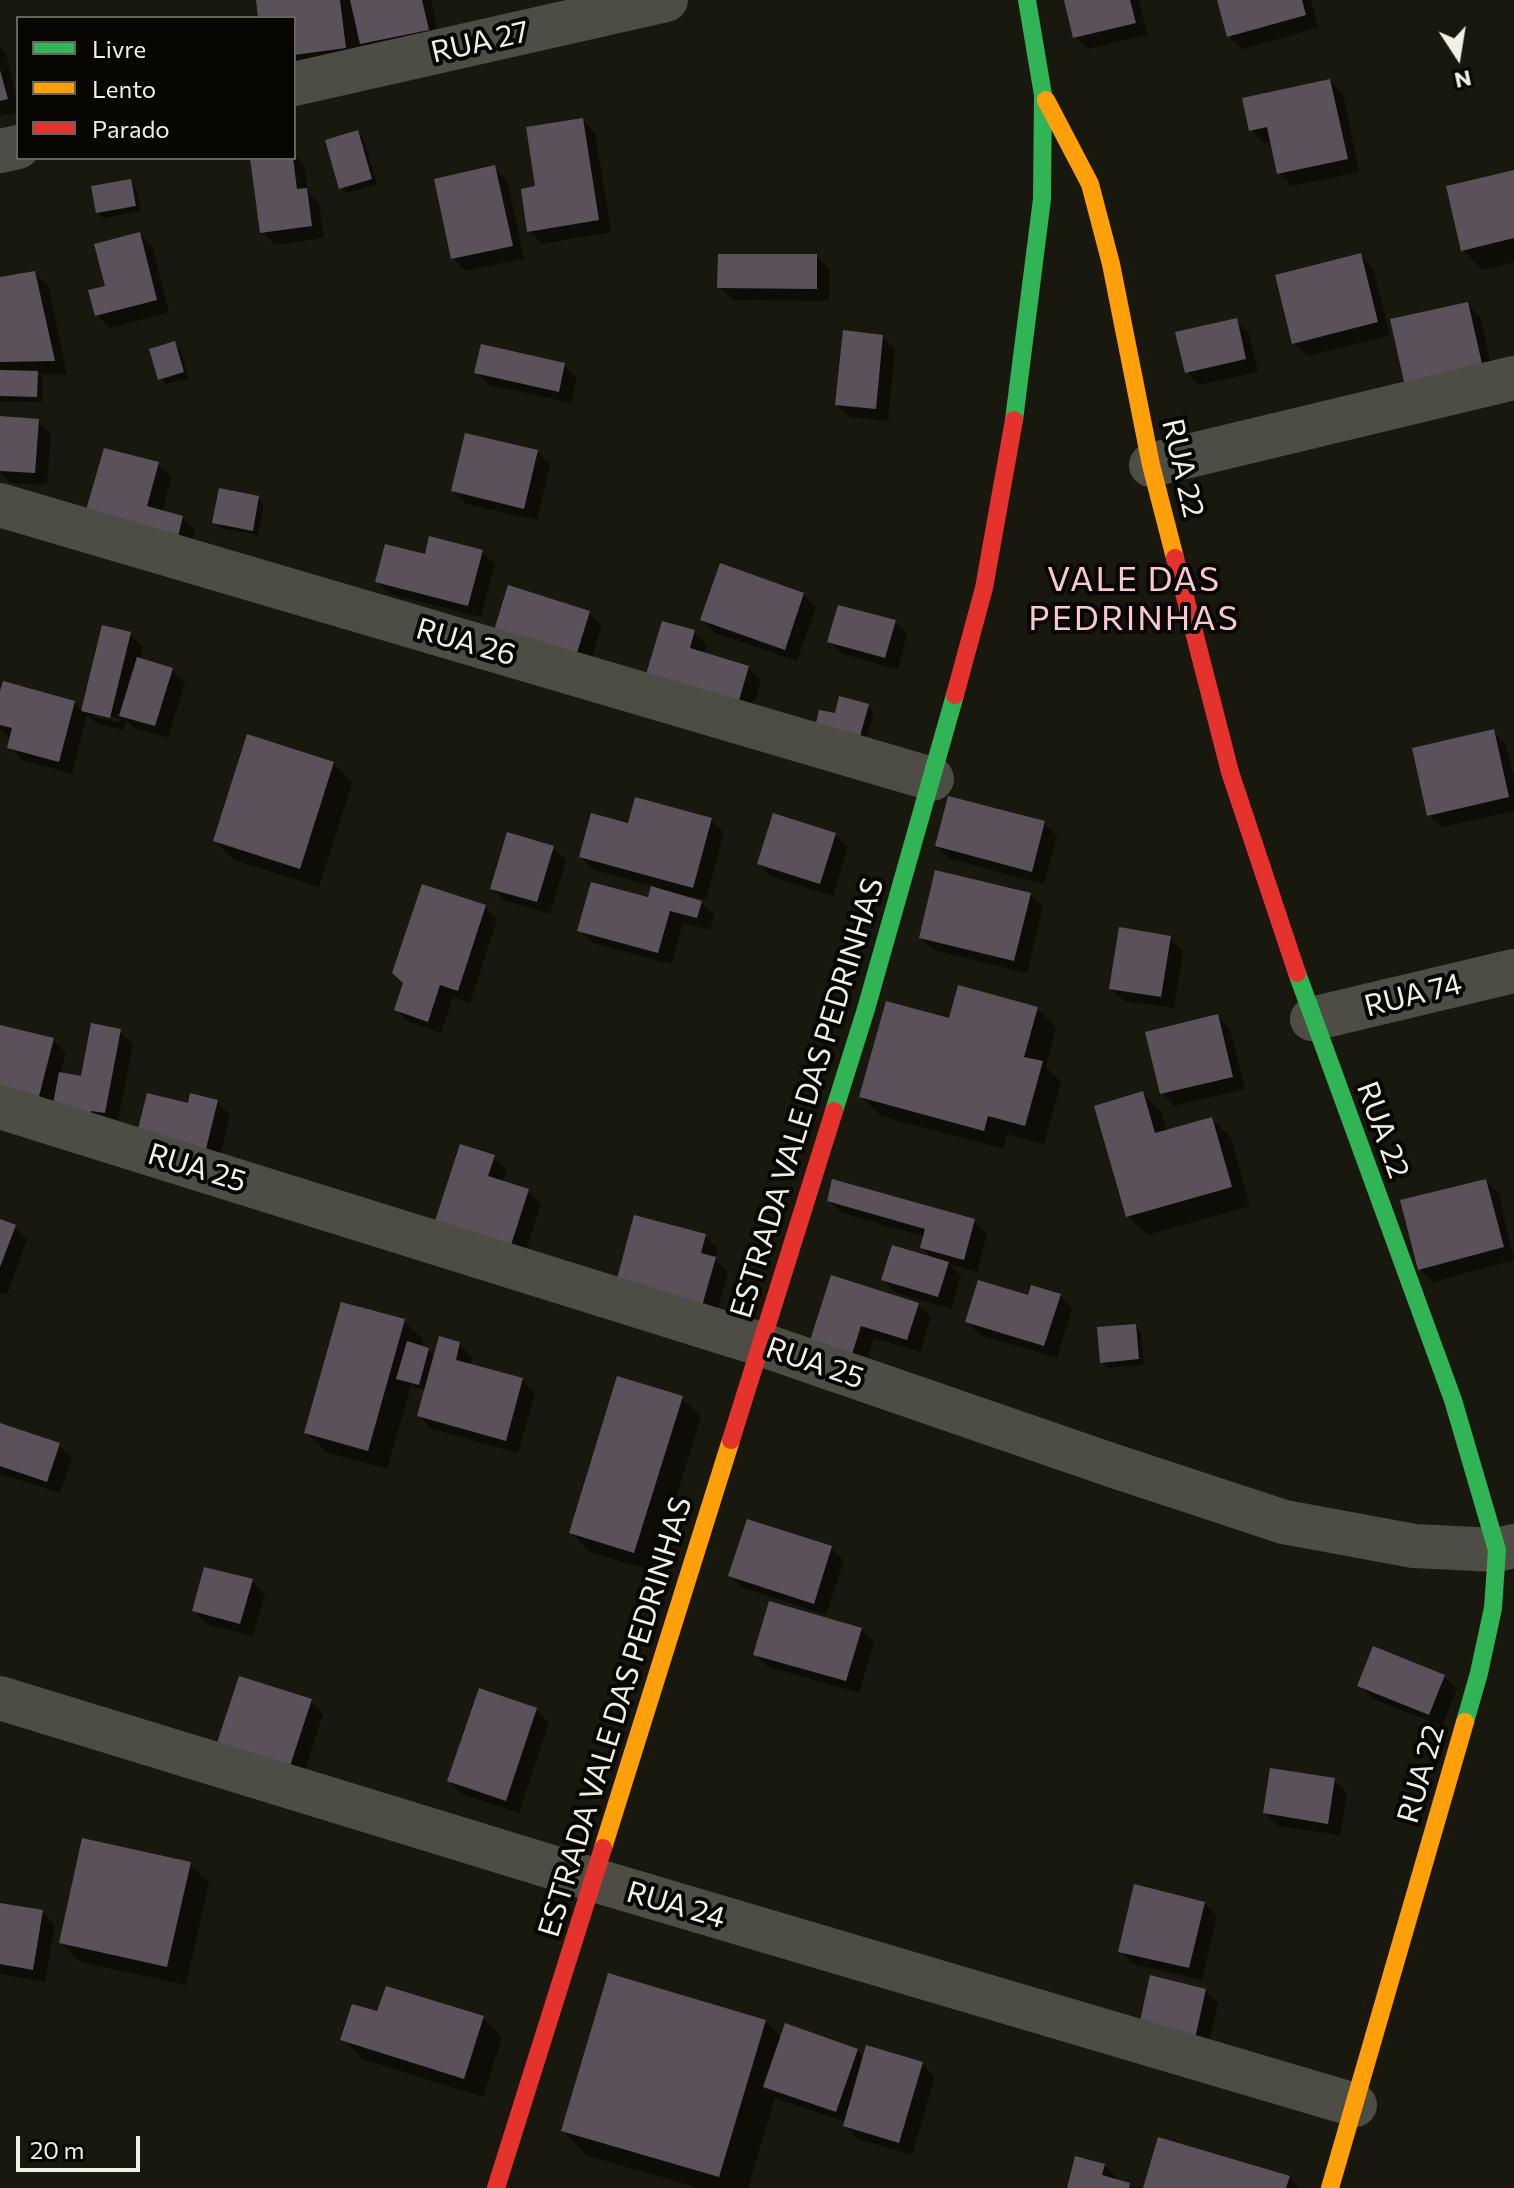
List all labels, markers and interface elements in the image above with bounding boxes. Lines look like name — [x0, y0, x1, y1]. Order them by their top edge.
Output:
street label: RUA 27 — [428, 13, 532, 71]
legend — [16, 16, 296, 160]
north arrow — [1418, 16, 1498, 96]
text: Livre — [92, 34, 146, 63]
text: N — [1452, 65, 1474, 95]
text: Lento — [92, 74, 156, 103]
text: Parado — [92, 114, 170, 143]
street label: RUA 22 — [1154, 415, 1212, 521]
district label: VALE DAS PEDRINHAS — [1028, 560, 1240, 640]
street label: RUA 26 — [412, 611, 520, 673]
street label: ESTRADA VALE DAS PEDRINHAS — [723, 874, 891, 1322]
street label: RUA 74 — [1361, 966, 1465, 1024]
street label: RUA 22 — [1349, 1077, 1417, 1183]
street label: RUA 25 — [144, 1136, 250, 1200]
street label: RUA 25 — [761, 1330, 869, 1396]
street label: ESTRADA VALE DAS PEDRINHAS — [531, 1493, 699, 1941]
street label: RUA 22 — [1390, 1721, 1452, 1827]
street label: RUA 24 — [622, 1874, 730, 1936]
scale bar — [20, 2120, 144, 2170]
text: 20 m — [30, 2135, 84, 2164]

